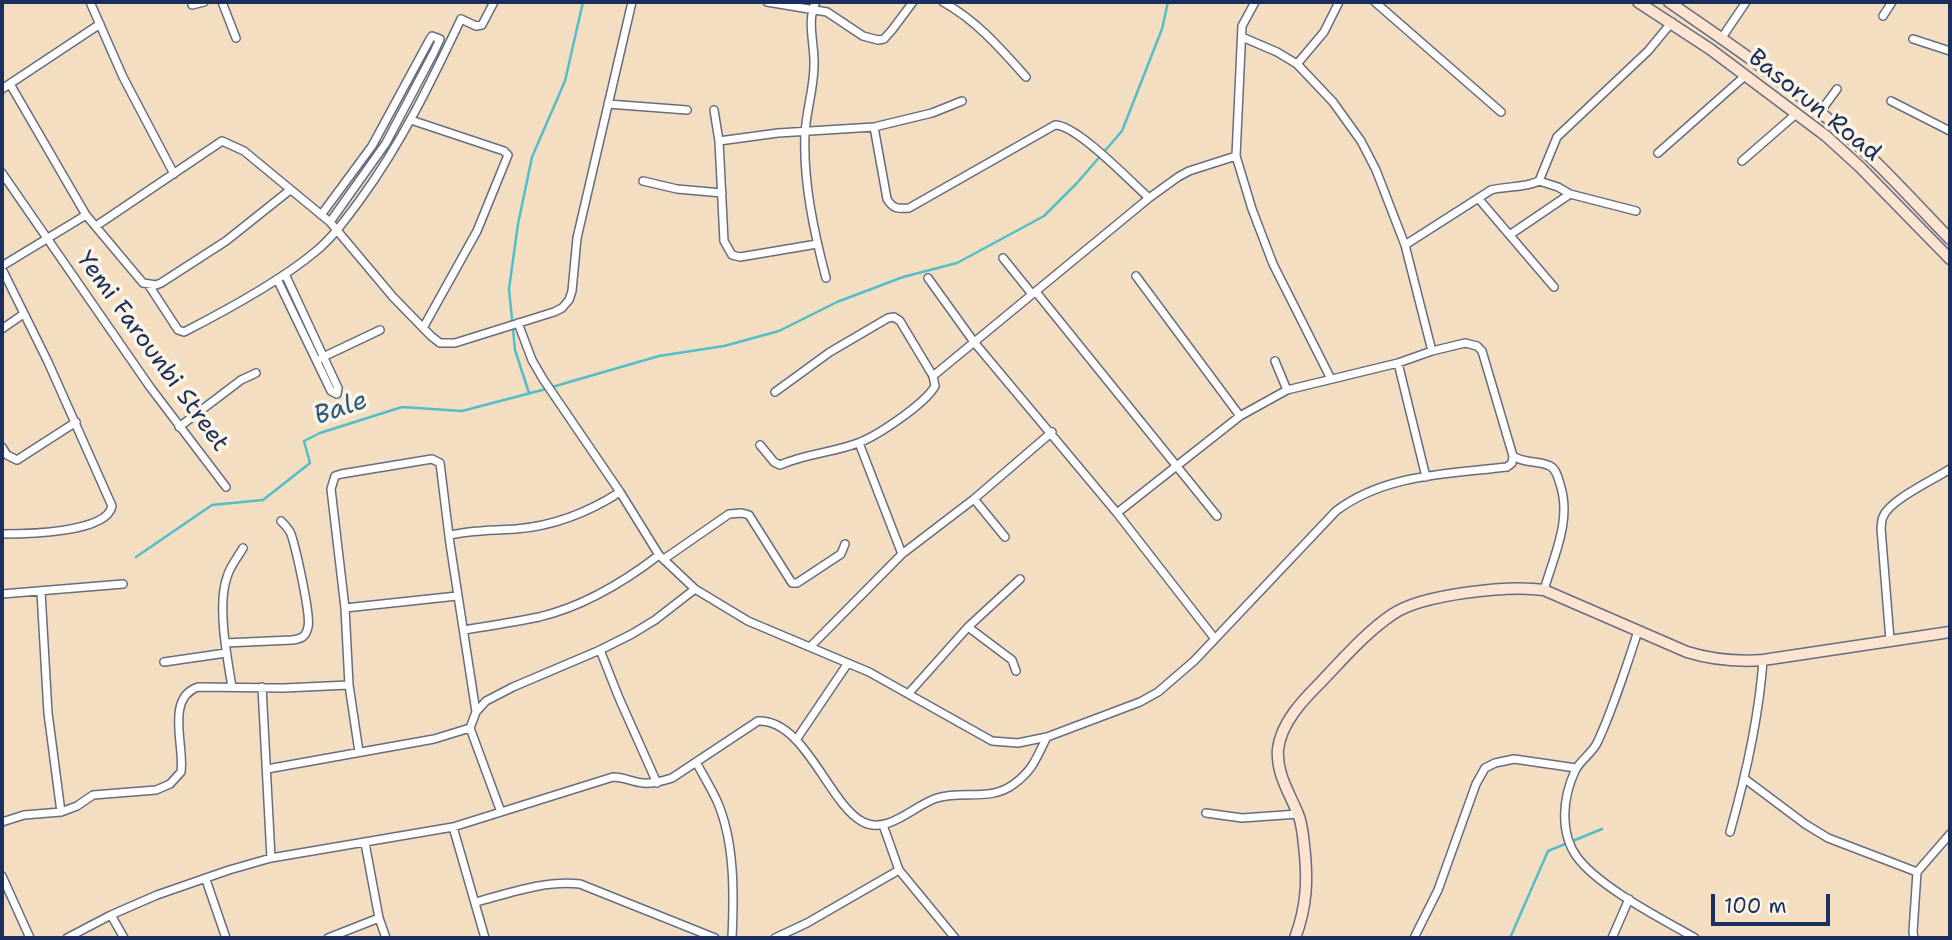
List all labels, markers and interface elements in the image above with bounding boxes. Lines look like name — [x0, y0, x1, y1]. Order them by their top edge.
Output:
street label: Basorun Road — [1742, 44, 1886, 168]
street label: Yemi Farounbi Street — [70, 246, 234, 458]
water label: Bale — [310, 385, 372, 433]
scale bar — [1714, 880, 1833, 924]
text: 100 m — [1724, 892, 1787, 920]

